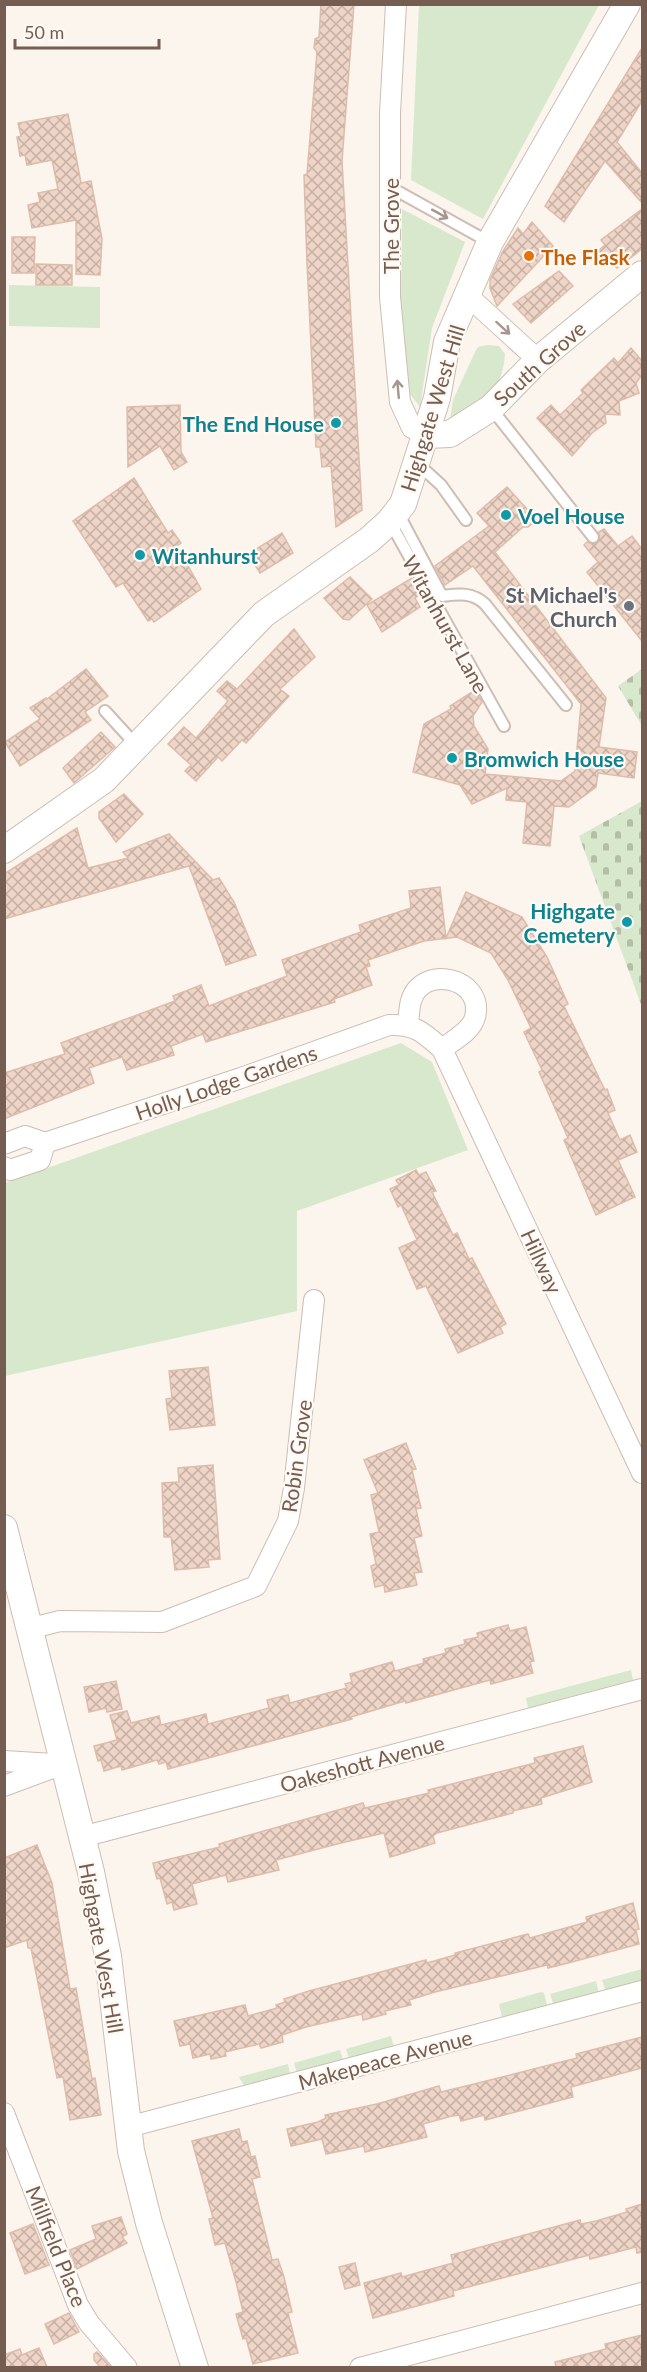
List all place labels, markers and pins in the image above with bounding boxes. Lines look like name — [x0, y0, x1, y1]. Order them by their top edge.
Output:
place label: The Flask — [541, 244, 630, 269]
marker: The Flask — [522, 249, 536, 263]
place label: The End House — [183, 411, 324, 436]
marker: The End House — [329, 416, 343, 430]
place label: Voel House — [517, 503, 625, 528]
marker: Voel House — [499, 508, 513, 522]
place label: Witanhurst — [152, 543, 258, 568]
marker: Witanhurst — [133, 548, 147, 562]
place label: St Michael's Church — [506, 582, 617, 631]
marker: St Michael's Church — [622, 599, 636, 613]
place label: Bromwich House — [464, 746, 624, 771]
marker: Bromwich House — [445, 751, 459, 765]
place label: Highgate Cemetery — [524, 898, 616, 947]
marker: Highgate Cemetery — [620, 915, 634, 929]

